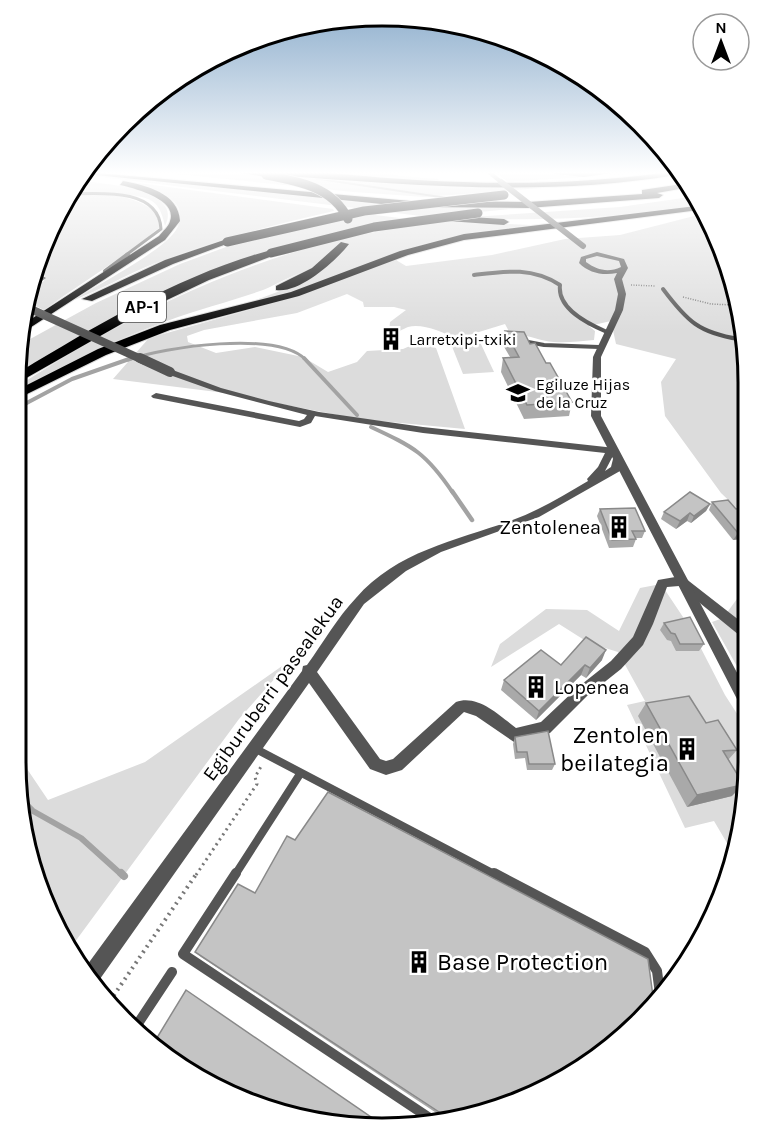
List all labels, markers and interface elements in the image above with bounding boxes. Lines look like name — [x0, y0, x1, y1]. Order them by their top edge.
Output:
north arrow — [691, 12, 751, 72]
text: N — [715, 18, 727, 37]
road number: AP-1 — [118, 292, 166, 322]
building icon: Larretxipi-txiki — [378, 326, 404, 352]
place label: Larretxipi-txiki — [409, 330, 516, 349]
place label: Egiluze Hijas de la Cruz — [536, 375, 630, 412]
school or university icon: Egiluze Hijas de la Cruz — [505, 380, 531, 406]
building icon: Zentolenea — [606, 514, 632, 540]
place label: Zentolenea — [499, 516, 601, 539]
street label: Egiburuberri pasealekua — [198, 591, 348, 785]
building icon: Lopenea — [523, 674, 549, 700]
place label: Lopenea — [554, 676, 630, 699]
place label: Zentolen beilategia — [560, 721, 669, 777]
building icon: Zentolen beilategia — [674, 736, 700, 762]
place label: Base Protection — [437, 948, 608, 976]
building icon: Base Protection — [406, 949, 432, 975]

